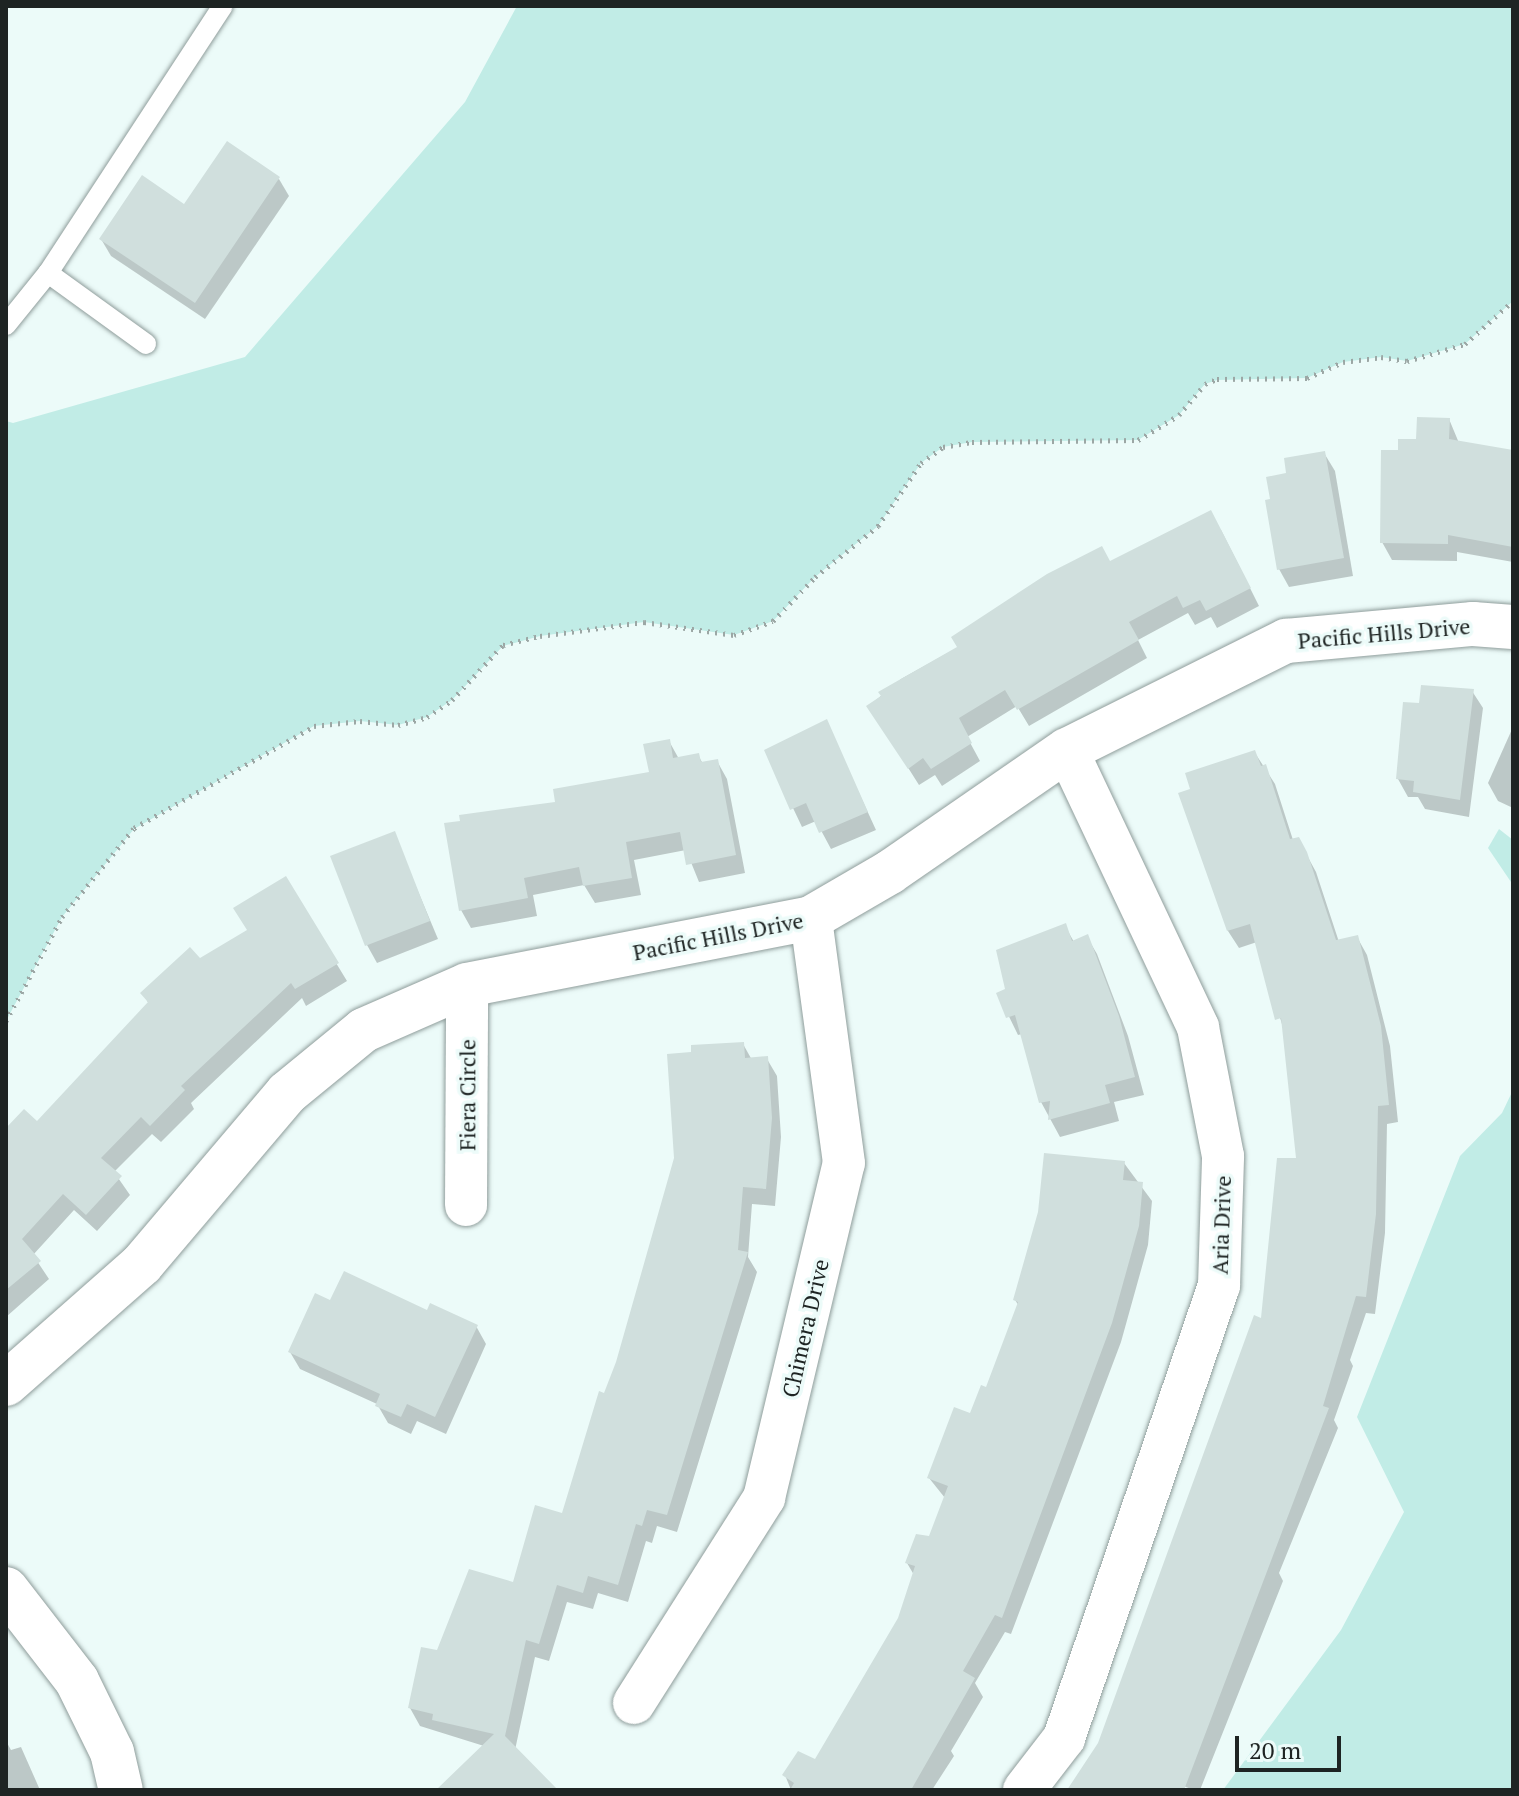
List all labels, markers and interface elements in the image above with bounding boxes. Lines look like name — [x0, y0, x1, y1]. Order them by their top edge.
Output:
street label: Pacific Hills Drive — [1297, 612, 1471, 654]
street label: Pacific Hills Drive — [631, 907, 805, 965]
street label: Fiera Circle — [454, 1039, 480, 1151]
street label: Aria Drive — [1206, 1175, 1236, 1275]
street label: Chimera Drive — [776, 1256, 834, 1400]
scale bar — [1239, 1720, 1345, 1770]
text: 20 m — [1249, 1734, 1301, 1766]

